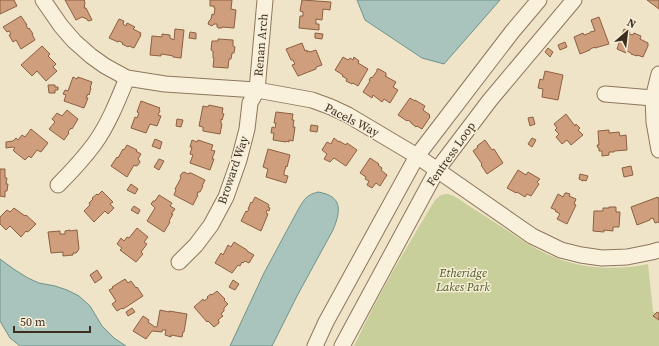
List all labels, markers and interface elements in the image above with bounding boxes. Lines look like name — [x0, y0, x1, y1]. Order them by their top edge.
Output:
north arrow — [607, 12, 647, 52]
street label: Renan Arch — [250, 13, 272, 77]
text: N — [624, 15, 639, 32]
street label: Pacels Way — [322, 99, 383, 141]
street label: Fentress Loop — [423, 119, 479, 189]
street label: Broward Way — [214, 133, 252, 206]
park label: Etheridge Lakes Park — [435, 265, 490, 295]
scale bar — [14, 308, 90, 334]
text: 50 m — [20, 314, 46, 330]

